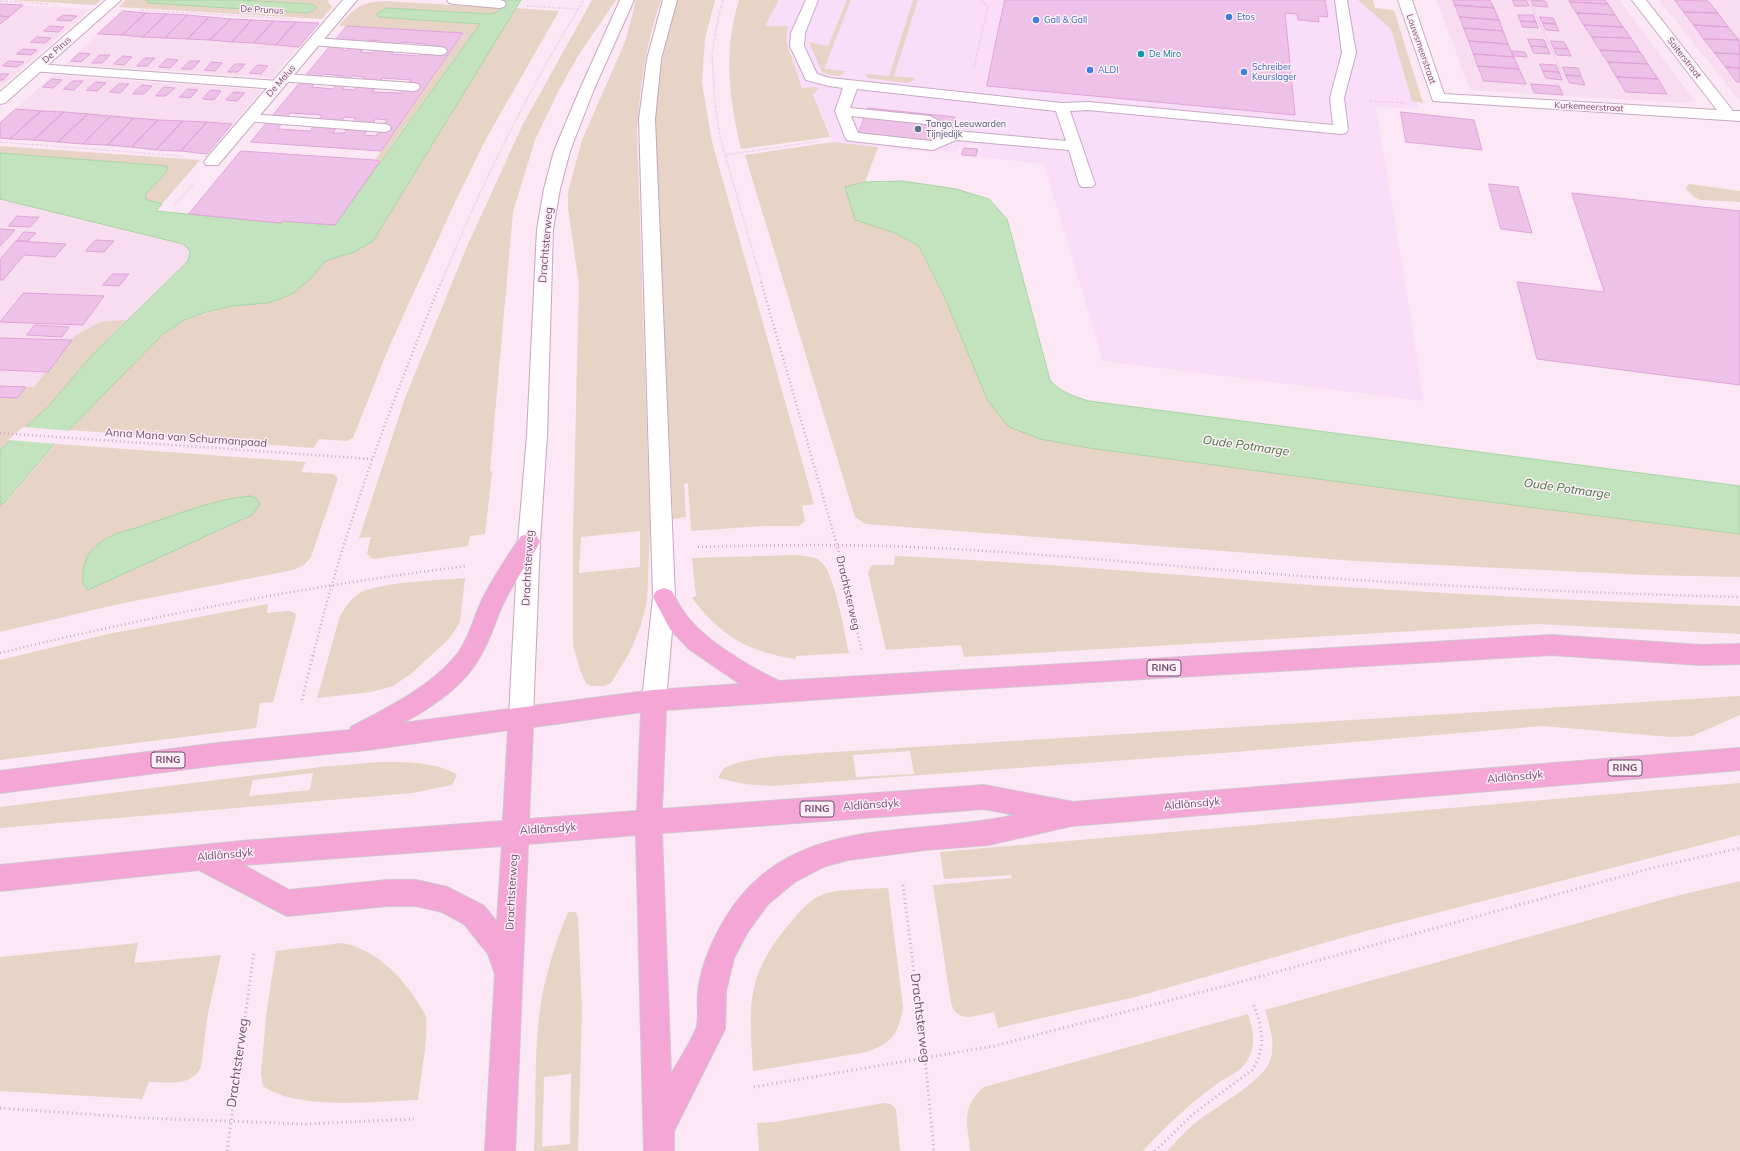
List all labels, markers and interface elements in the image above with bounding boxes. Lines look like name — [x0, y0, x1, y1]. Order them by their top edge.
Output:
street label: De Prunus — [240, 3, 284, 17]
marker: Etos — [1224, 12, 1234, 22]
place label: Etos — [1237, 12, 1255, 22]
street label: Louwsmeerstraat — [1404, 13, 1438, 85]
marker: Gall & Gall — [1031, 15, 1041, 25]
place label: Gall & Gall — [1044, 15, 1087, 25]
street label: De Pirus — [40, 34, 74, 66]
street label: Saiterstraat — [1665, 35, 1703, 81]
marker: De Miro — [1136, 49, 1146, 59]
place label: De Miro — [1149, 49, 1181, 59]
place label: Schreiber Keurslager — [1252, 62, 1297, 83]
street label: De Malus — [264, 63, 298, 99]
marker: ALDI — [1085, 65, 1095, 75]
place label: ALDI — [1098, 65, 1119, 75]
marker: Schreiber Keurslager — [1239, 67, 1249, 77]
street label: Kurkemeerstraat — [1554, 100, 1624, 114]
place label: Tango Leeuwarden Tijnjedijk — [926, 119, 1006, 140]
marker: Tango Leeuwarden Tijnjedijk — [913, 124, 923, 134]
street label: Drachtsterweg — [536, 207, 556, 283]
street label: Anna Maria van Schurmanpaad — [105, 426, 267, 450]
water label: Oude Potmarge — [1202, 433, 1290, 459]
water label: Oude Potmarge — [1523, 476, 1611, 502]
street label: Drachtsterweg — [519, 530, 537, 606]
street label: Drachtsterweg — [833, 554, 863, 632]
road number: RING — [1147, 660, 1181, 676]
road number: RING — [151, 752, 185, 768]
road number: RING — [1608, 760, 1642, 776]
street label: Aldlânsdyk — [1486, 768, 1544, 786]
street label: Aldlânsdyk — [1163, 795, 1221, 813]
street label: Aldlânsdyk — [842, 796, 900, 814]
road number: RING — [800, 801, 834, 817]
street label: Aldlânsdyk — [519, 820, 577, 838]
street label: Aldlânsdyk — [196, 846, 254, 864]
street label: Drachtsterweg — [503, 854, 521, 930]
street label: Drachtsterweg — [907, 972, 933, 1064]
street label: Drachtsterweg — [224, 1017, 252, 1109]

